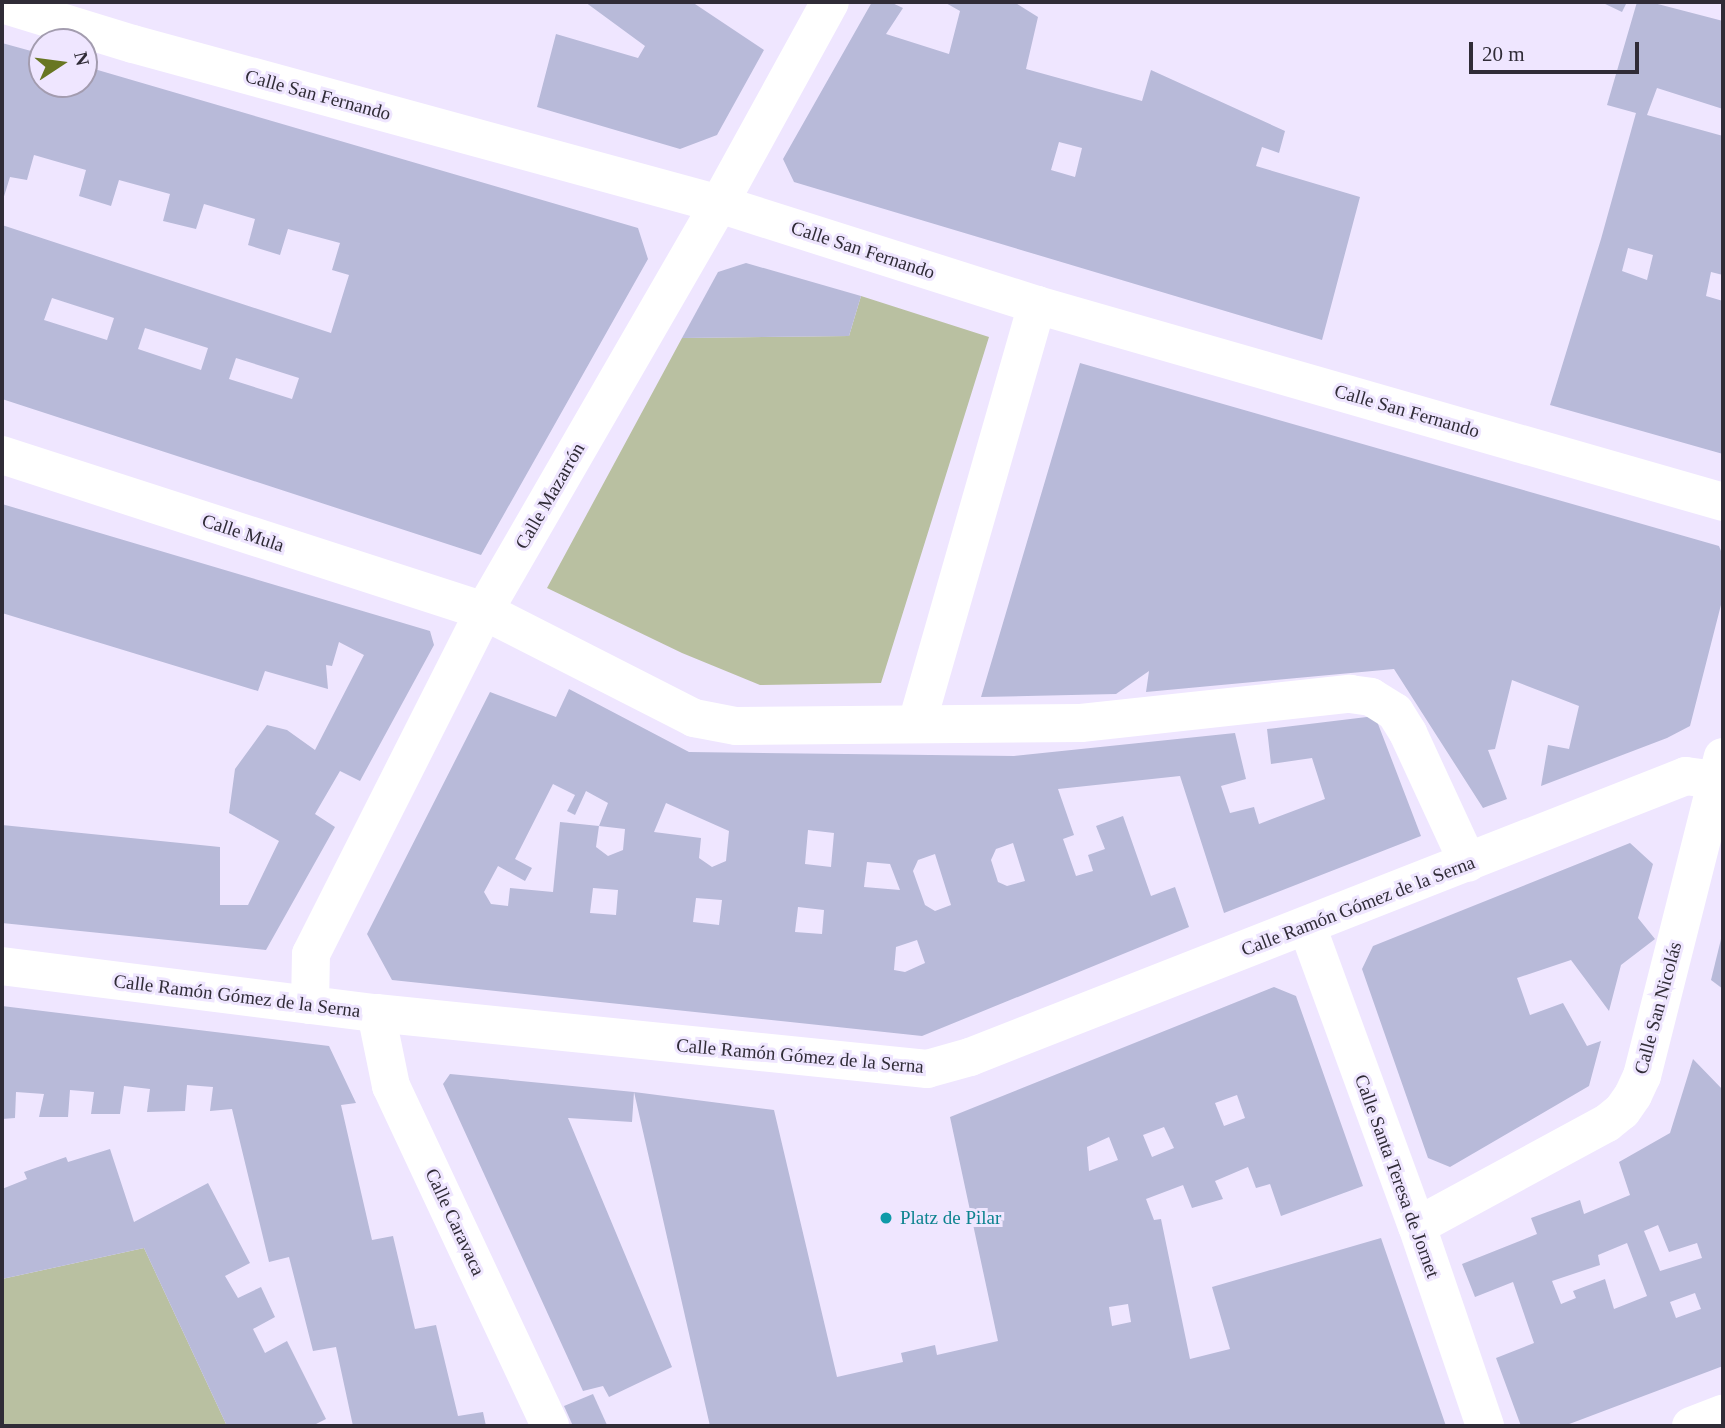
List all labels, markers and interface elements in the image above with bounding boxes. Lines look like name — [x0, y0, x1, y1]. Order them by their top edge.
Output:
north arrow — [28, 28, 98, 98]
scale bar — [1473, 28, 1643, 72]
text: 20 m — [1482, 42, 1525, 66]
text: N — [70, 50, 94, 68]
street label: Calle San Fernando — [243, 65, 393, 125]
street label: Calle San Fernando — [788, 216, 938, 284]
street label: Calle San Fernando — [1332, 379, 1482, 443]
street label: Calle Mazarrón — [510, 439, 590, 553]
street label: Calle Mula — [199, 509, 287, 557]
street label: Calle Ramón Gómez de la Serna — [1238, 851, 1478, 961]
street label: Calle San Nicolás — [1629, 939, 1687, 1077]
street label: Calle Ramón Gómez de la Serna — [112, 970, 362, 1022]
street label: Calle Ramón Gómez de la Serna — [675, 1034, 925, 1078]
street label: Calle Santa Teresa de Jornet — [1350, 1071, 1444, 1281]
street label: Calle Caravaca — [420, 1165, 490, 1279]
place label: Platz de Pilar — [900, 1207, 1001, 1229]
marker: Platz de Pilar — [878, 1210, 894, 1226]

